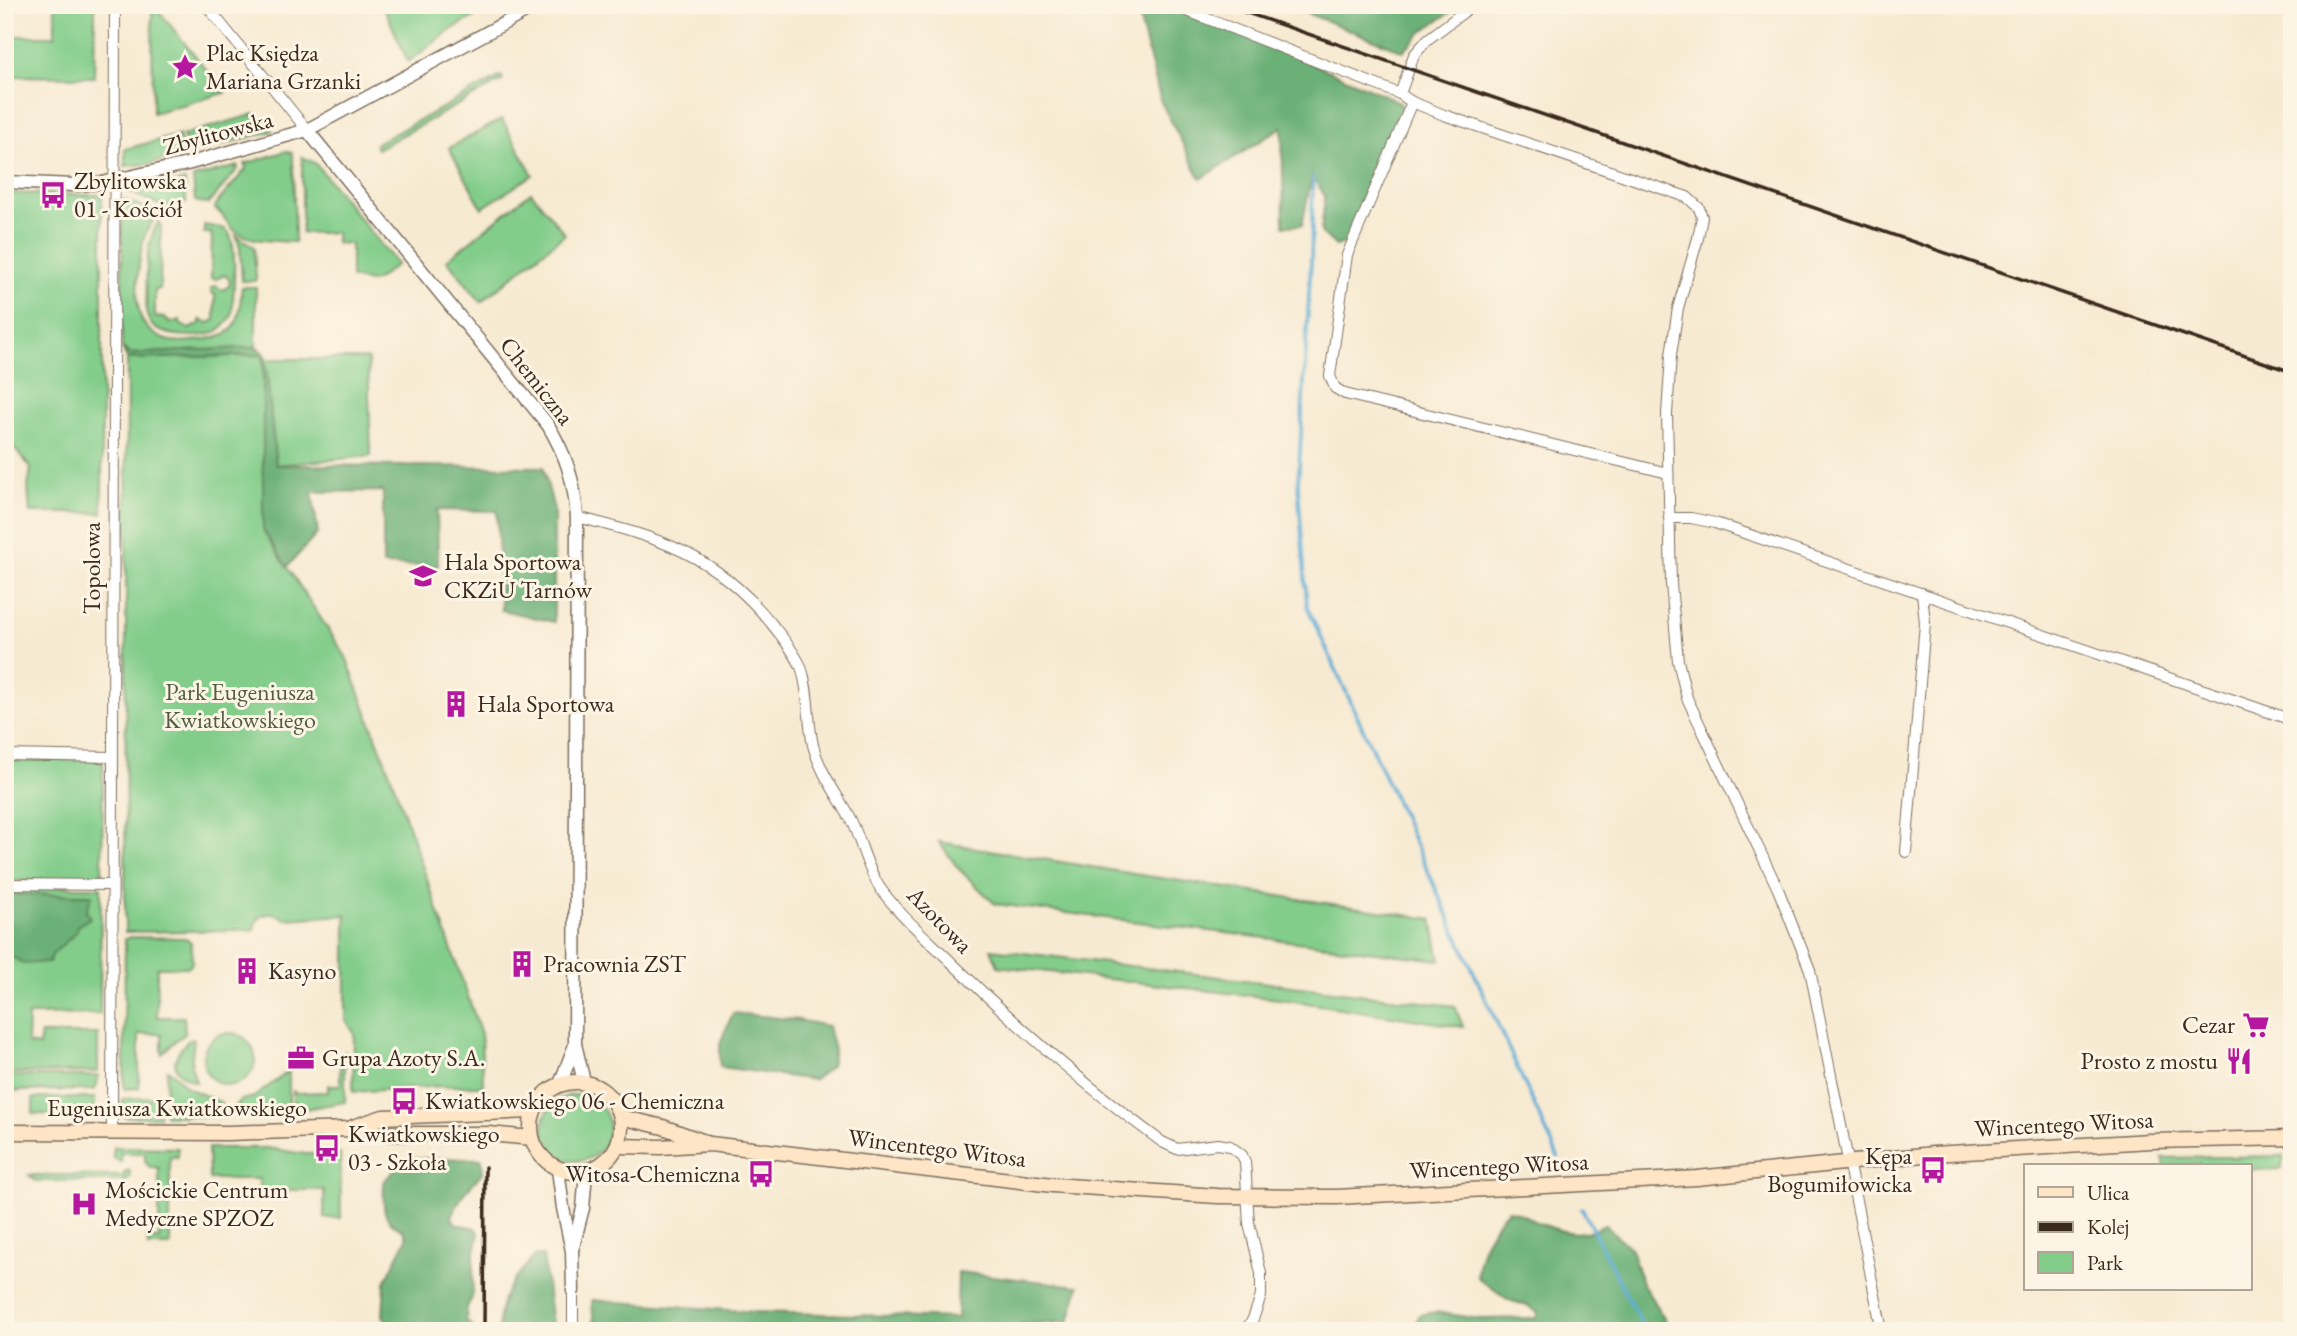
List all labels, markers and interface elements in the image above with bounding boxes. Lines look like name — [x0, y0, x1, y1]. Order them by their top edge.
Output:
place label: Plac Księdza Mariana Grzanki — [206, 37, 361, 96]
place icon: Plac Księdza Mariana Grzanki — [170, 52, 200, 82]
street label: Zbylitowska — [160, 103, 277, 162]
place label: Zbylitowska 01 - Kościół — [74, 165, 187, 224]
bus stop icon: Zbylitowska 01 - Kościół — [38, 180, 68, 210]
street label: Chemiczna — [493, 330, 582, 431]
street label: Topolowa — [76, 521, 107, 614]
place label: Hala Sportowa CKZiU Tarnów — [444, 546, 593, 605]
school or university icon: Hala Sportowa CKZiU Tarnów — [408, 561, 438, 591]
park label: Park Eugeniusza Kwiatkowskiego — [164, 676, 316, 735]
place label: Hala Sportowa — [477, 688, 615, 719]
building icon: Hala Sportowa — [441, 689, 471, 719]
street label: Azotowa — [900, 879, 980, 960]
place label: Pracownia ZST — [543, 948, 687, 979]
building icon: Pracownia ZST — [507, 949, 537, 979]
place label: Kasyno — [268, 955, 337, 986]
building icon: Kasyno — [232, 956, 262, 986]
place label: Cezar — [2182, 1009, 2235, 1040]
supermarket icon: Cezar — [2241, 1010, 2271, 1040]
place label: Grupa Azoty S.A. — [322, 1042, 485, 1073]
office icon: Grupa Azoty S.A. — [286, 1043, 316, 1073]
place label: Prosto z mostu — [2081, 1045, 2218, 1076]
restaurant icon: Prosto z mostu — [2224, 1046, 2254, 1076]
place label: Kwiatkowskiego 06 - Chemiczna — [425, 1085, 725, 1116]
bus stop icon: Kwiatkowskiego 06 - Chemiczna — [389, 1086, 419, 1116]
street label: Eugeniusza Kwiatkowskiego — [47, 1092, 307, 1123]
street label: Wincentego Witosa — [1974, 1103, 2155, 1144]
place label: Kwiatkowskiego 03 - Szkoła — [348, 1118, 500, 1177]
street label: Wincentego Witosa — [846, 1121, 1028, 1174]
bus stop icon: Kwiatkowskiego 03 - Szkoła — [312, 1133, 342, 1163]
place label: Kępa Bogumiłowicka — [1767, 1140, 1912, 1199]
street label: Wincentego Witosa — [1409, 1145, 1590, 1186]
bus stop icon: Kępa Bogumiłowicka — [1918, 1155, 1948, 1185]
place label: Witosa-Chemiczna — [566, 1158, 740, 1189]
bus stop icon: Witosa-Chemiczna — [746, 1159, 776, 1189]
legend — [2024, 1164, 2252, 1290]
place label: Mościckie Centrum Medyczne SPZOZ — [105, 1174, 289, 1233]
text: Ulica — [2087, 1179, 2130, 1206]
hospital icon: Mościckie Centrum Medyczne SPZOZ — [69, 1189, 99, 1219]
text: Kolej — [2087, 1213, 2129, 1240]
text: Park — [2087, 1249, 2124, 1276]

